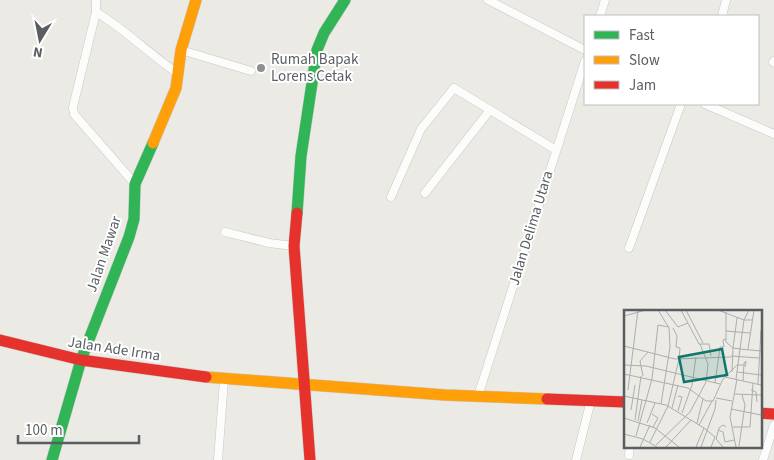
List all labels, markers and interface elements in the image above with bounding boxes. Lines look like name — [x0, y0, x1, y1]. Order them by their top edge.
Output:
north arrow — [15, 15, 65, 65]
legend — [584, 15, 759, 105]
text: Fast — [629, 25, 655, 46]
text: N — [32, 41, 44, 62]
place label: Rumah Bapak Lorens Cetak — [271, 49, 359, 87]
text: Slow — [629, 50, 660, 71]
marker: Rumah Bapak Lorens Cetak — [255, 62, 267, 74]
text: Jam — [629, 75, 656, 96]
street label: Jalan Delima Utara — [504, 168, 558, 288]
street label: Jalan Mawar — [81, 212, 127, 295]
inset map — [624, 310, 762, 448]
street label: Jalan Ade Irma — [66, 331, 162, 367]
scale bar — [18, 412, 139, 444]
text: 100 m — [25, 420, 63, 441]

